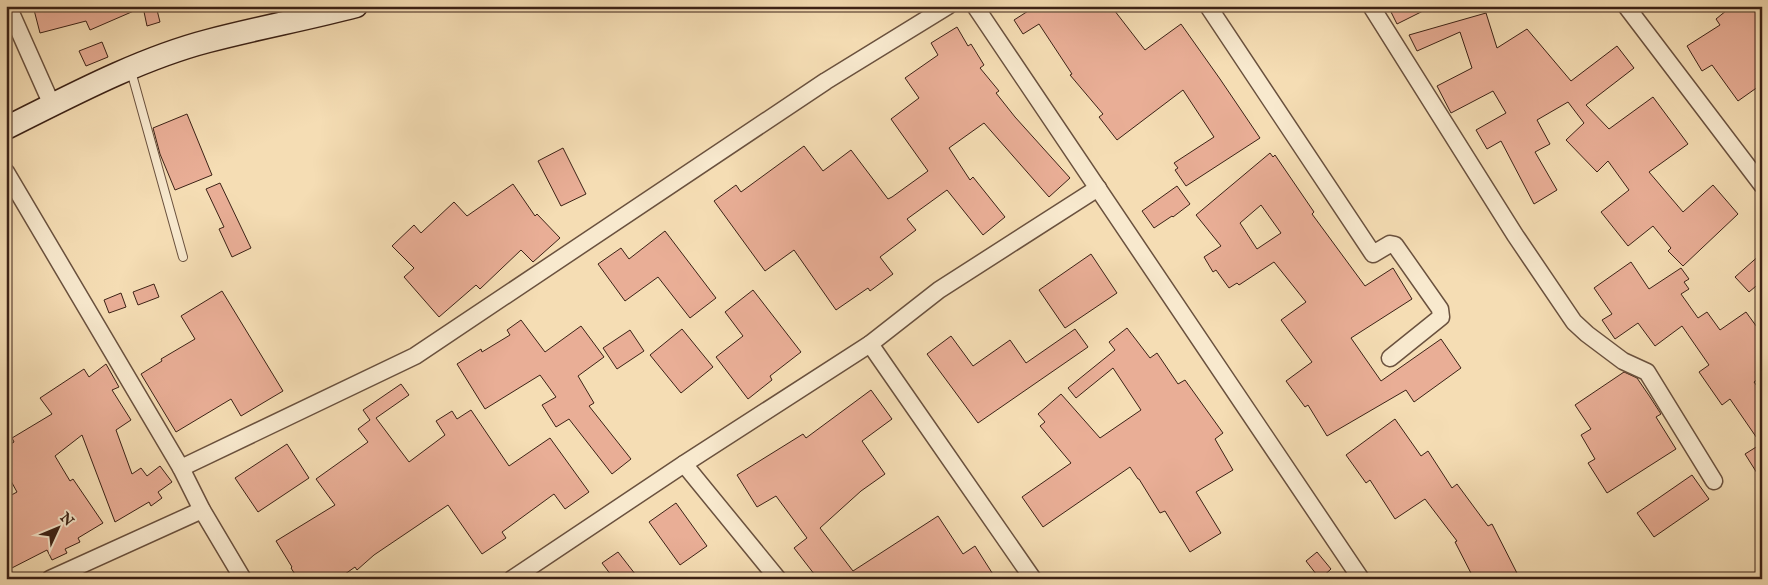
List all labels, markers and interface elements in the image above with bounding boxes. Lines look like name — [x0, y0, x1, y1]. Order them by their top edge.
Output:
north arrow — [32, 502, 82, 552]
text: N — [55, 508, 77, 530]

